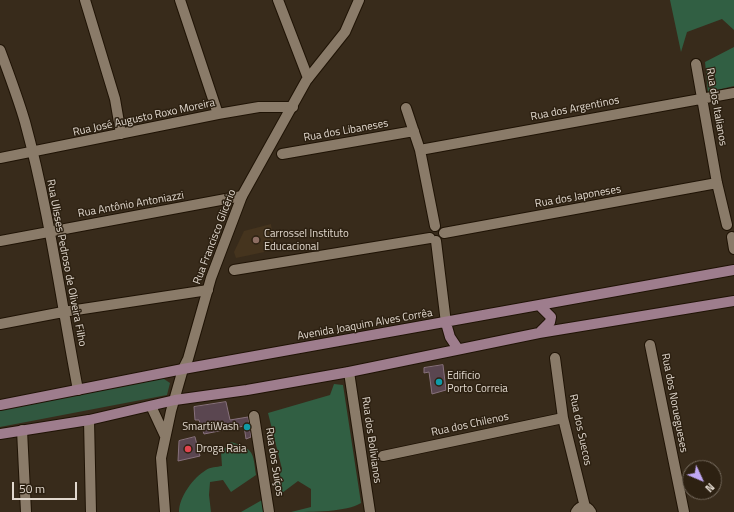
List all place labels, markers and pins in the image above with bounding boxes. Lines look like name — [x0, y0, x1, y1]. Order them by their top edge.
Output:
place label: Carrossel Instituto Educacional — [264, 227, 349, 253]
marker: Carrossel Instituto Educacional — [251, 235, 261, 245]
place label: Edificio Porto Correia — [447, 369, 508, 395]
marker: Edificio Porto Correia — [434, 377, 444, 387]
place label: SmartiWash — [182, 420, 239, 434]
marker: SmartiWash — [242, 422, 252, 432]
place label: Droga Raia — [196, 442, 246, 456]
marker: Droga Raia — [183, 444, 193, 454]

